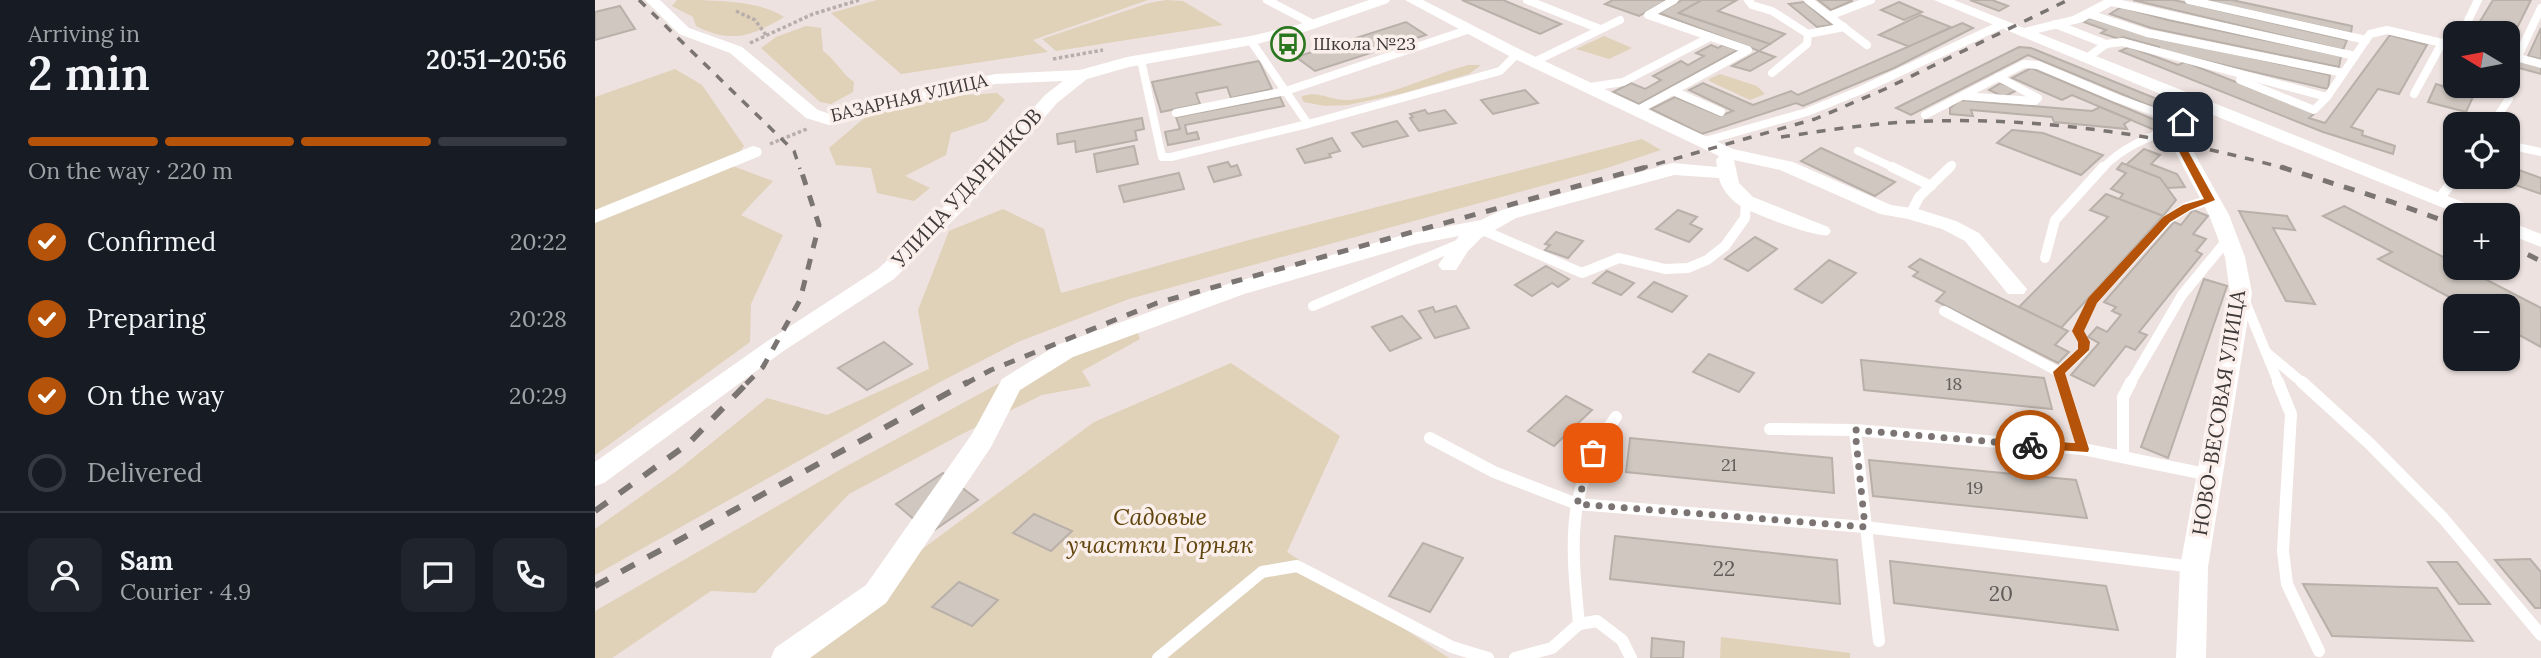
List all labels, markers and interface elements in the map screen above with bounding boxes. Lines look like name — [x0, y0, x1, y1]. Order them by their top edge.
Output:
text: Arriving in — [28, 19, 140, 48]
north arrow — [2443, 21, 2520, 98]
map controls — [2443, 21, 2520, 371]
bus stop icon: Школа №23 — [1269, 25, 1307, 63]
place label: Школа №23 — [1313, 32, 1416, 55]
text: 20:51–20:56 — [426, 43, 567, 76]
text: 2 min — [28, 44, 150, 103]
street label: БАЗАРНАЯ УЛИЦА — [828, 68, 990, 127]
pin — [2153, 92, 2213, 152]
street label: УЛИЦА УДАРНИКОВ — [885, 102, 1047, 274]
icon: home — [2164, 103, 2202, 141]
button: locate — [2443, 112, 2520, 189]
text: On the way · 220 m — [28, 156, 233, 185]
button: + — [2443, 203, 2520, 280]
icon: check — [28, 223, 66, 261]
text: Confirmed — [87, 225, 216, 258]
text: 20:22 — [510, 227, 567, 256]
street label: НОВО-ВЕСОВАЯ УЛИЦА — [2186, 287, 2251, 538]
button: − — [2443, 294, 2520, 371]
icon: check — [28, 300, 66, 338]
text: Preparing — [87, 302, 206, 335]
text: 20:28 — [509, 304, 567, 333]
house number: 18 — [1946, 372, 1962, 395]
icon: check — [28, 377, 66, 415]
text: On the way — [87, 379, 224, 412]
text: 20:29 — [509, 381, 567, 410]
courier — [1995, 410, 2065, 480]
pin — [1563, 423, 1623, 483]
icon: bike — [2011, 426, 2049, 464]
icon: bag — [1574, 434, 1612, 472]
house number: 21 — [1721, 453, 1737, 476]
text: Delivered — [87, 456, 203, 489]
house number: 19 — [1967, 476, 1983, 499]
park label: Садовые участки Горняк — [1066, 501, 1254, 560]
button: person — [28, 538, 102, 612]
button: chat — [401, 538, 475, 612]
button: phone — [493, 538, 567, 612]
text: Sam — [120, 544, 173, 577]
house number: 22 — [1713, 555, 1735, 582]
text: Courier · 4.9 — [120, 577, 251, 606]
house number: 20 — [1989, 580, 2013, 607]

